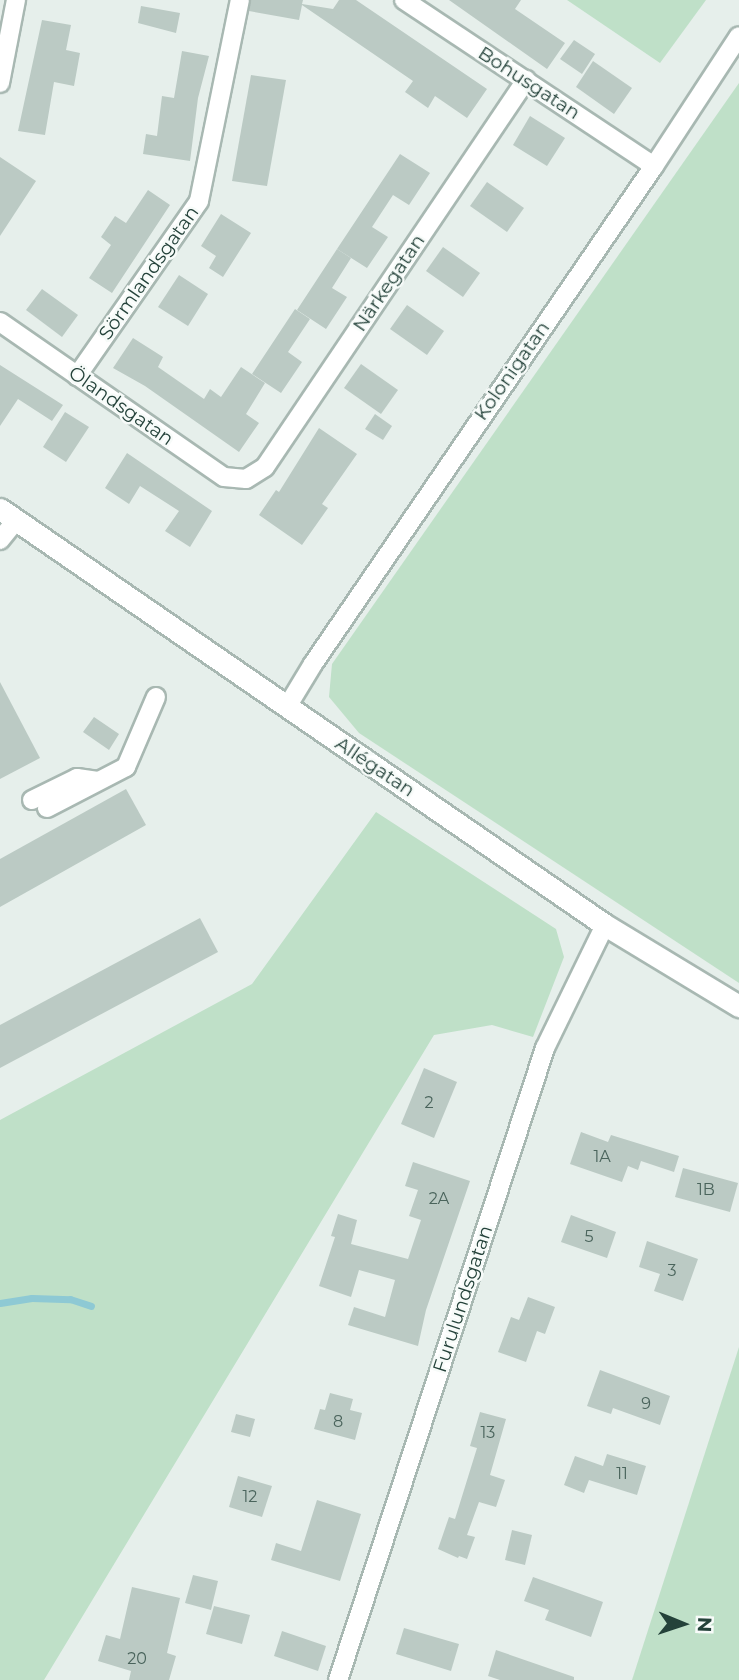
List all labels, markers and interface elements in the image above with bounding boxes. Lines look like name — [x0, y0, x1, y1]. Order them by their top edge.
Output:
street label: Bohusgatan — [474, 42, 584, 124]
street label: Sörmlandsgatan — [94, 202, 204, 344]
street label: Närkegatan — [348, 230, 430, 336]
street label: Kolonigatan — [470, 317, 554, 425]
street label: Ölandsgatan — [64, 361, 178, 451]
street label: Allégatan — [331, 732, 419, 802]
house number: 2 — [424, 1093, 434, 1113]
house number: 1A — [593, 1147, 611, 1167]
house number: 1B — [697, 1180, 715, 1200]
house number: 2A — [429, 1189, 449, 1209]
street label: Furulundsgatan — [428, 1223, 498, 1375]
house number: 5 — [584, 1227, 594, 1247]
house number: 3 — [667, 1261, 677, 1281]
house number: 9 — [641, 1394, 651, 1414]
house number: 8 — [333, 1412, 343, 1432]
house number: 13 — [481, 1423, 495, 1443]
house number: 11 — [616, 1464, 628, 1484]
house number: 12 — [243, 1487, 257, 1507]
north arrow — [648, 1589, 718, 1659]
text: N — [693, 1617, 716, 1633]
house number: 20 — [127, 1649, 147, 1669]

